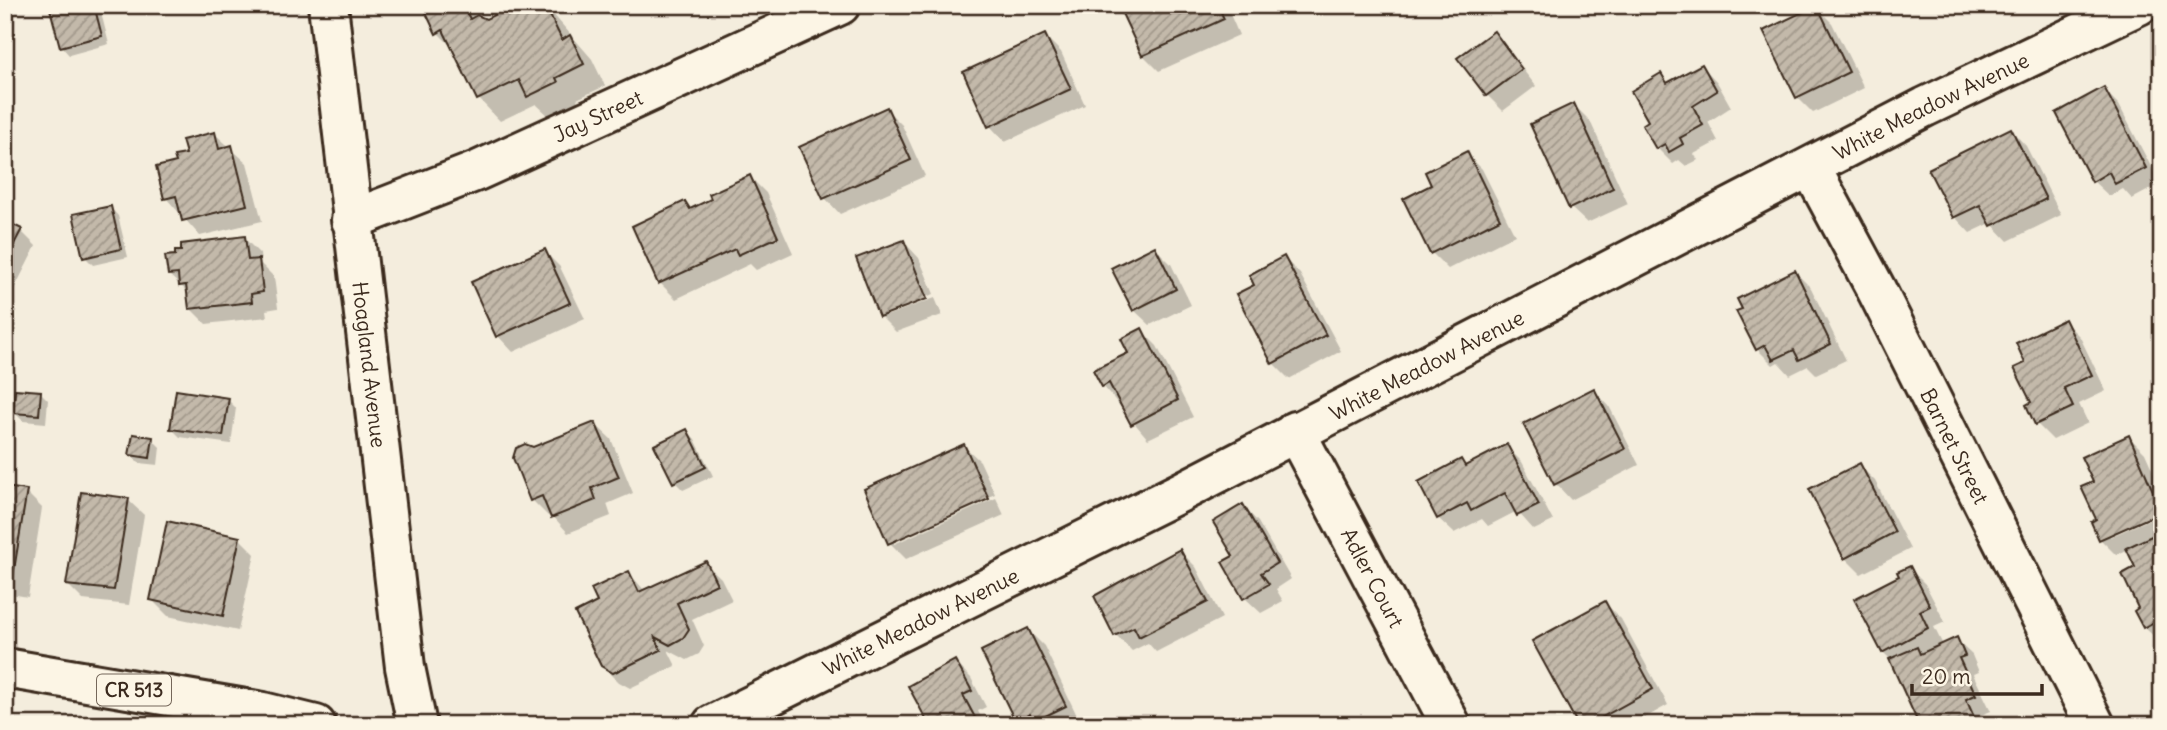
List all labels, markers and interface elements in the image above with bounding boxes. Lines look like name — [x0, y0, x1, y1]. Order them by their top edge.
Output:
street label: White Meadow Avenue — [1828, 46, 2033, 166]
street label: Jay Street — [549, 84, 647, 148]
street label: Hoagland Avenue — [347, 280, 393, 449]
street label: White Meadow Avenue — [1325, 304, 1528, 426]
street label: Barnet Street — [1914, 384, 1995, 508]
street label: Adler Court — [1335, 523, 1410, 632]
street label: White Meadow Avenue — [818, 561, 1023, 681]
scale bar — [1912, 653, 2041, 697]
text: 20 m — [1922, 663, 1971, 690]
road number: CR 513 — [97, 674, 171, 706]

